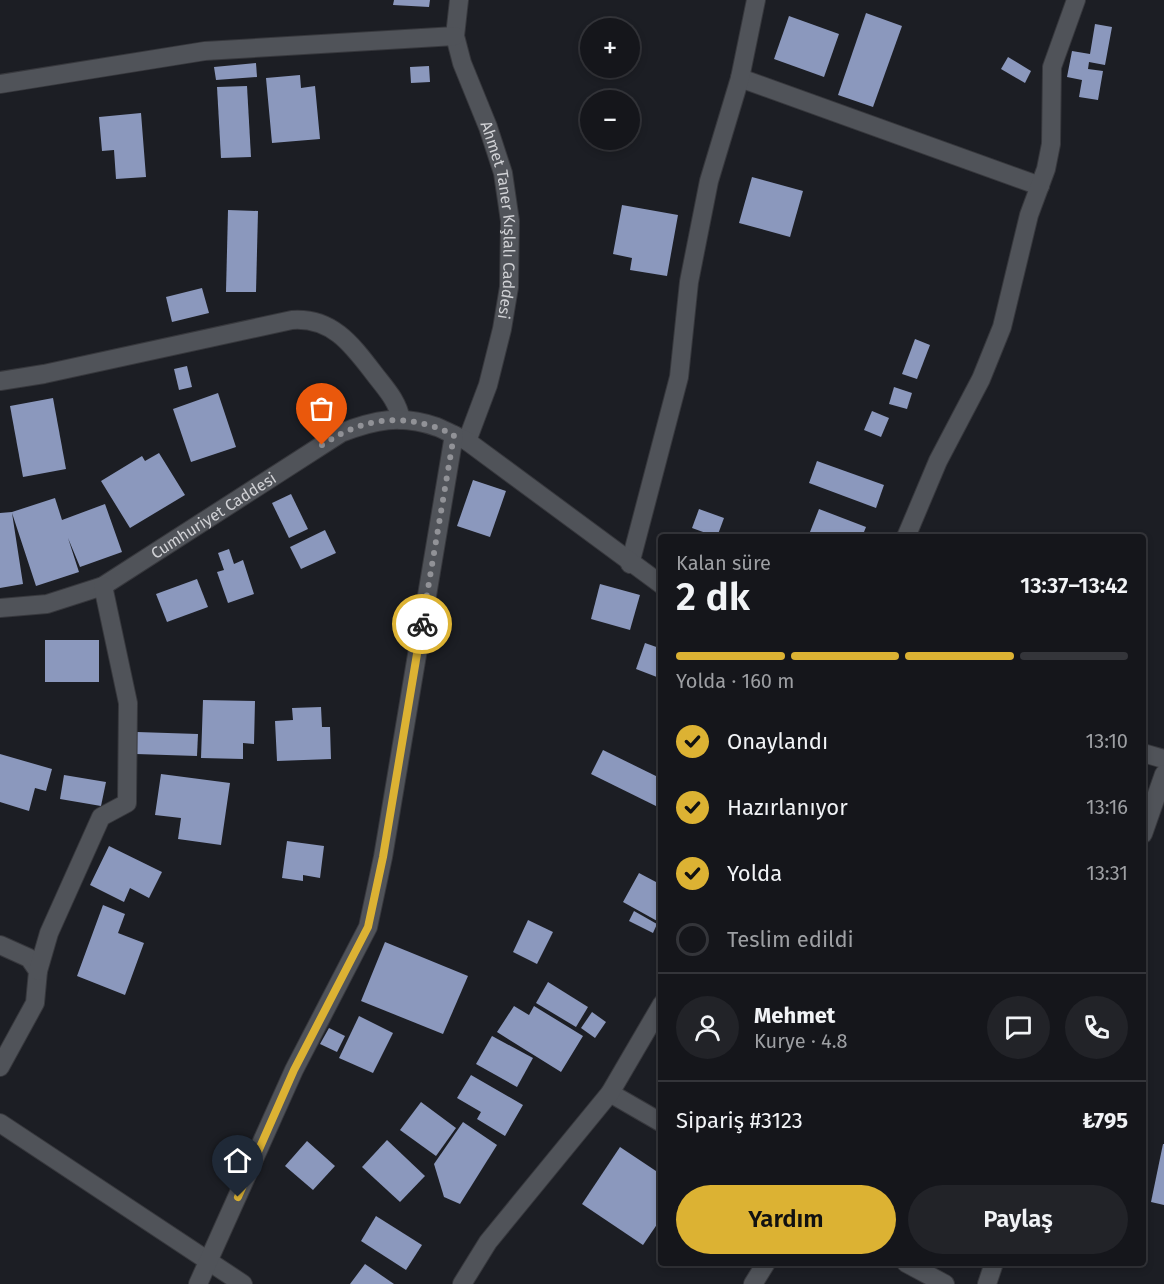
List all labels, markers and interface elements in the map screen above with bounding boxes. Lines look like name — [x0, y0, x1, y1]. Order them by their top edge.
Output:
map controls — [580, 18, 640, 150]
button: + — [580, 18, 640, 78]
button: − — [580, 90, 640, 150]
street label: Ahmet Taner Kışlalı Caddesi — [477, 118, 520, 321]
pin — [296, 383, 347, 445]
icon: bag — [305, 392, 338, 425]
street label: Cumhuriyet Caddesi — [147, 468, 279, 562]
text: Kalan süre — [676, 551, 771, 575]
text: 13:37–13:42 — [1020, 572, 1128, 599]
text: 2 dk — [676, 574, 750, 620]
courier — [392, 594, 452, 654]
icon: bike — [406, 608, 439, 641]
text: Yolda · 160 m — [676, 669, 794, 693]
icon: check — [676, 725, 709, 758]
text: Onaylandı — [727, 728, 828, 755]
text: 13:10 — [1086, 729, 1128, 753]
icon: check — [676, 791, 709, 824]
text: Hazırlanıyor — [727, 794, 848, 821]
text: 13:16 — [1086, 795, 1128, 819]
icon: check — [676, 857, 709, 890]
text: Yolda — [727, 860, 782, 887]
text: 13:31 — [1086, 861, 1128, 885]
text: Teslim edildi — [727, 926, 854, 953]
button: person — [676, 996, 739, 1059]
button: chat — [987, 996, 1050, 1059]
button: phone — [1065, 996, 1128, 1059]
text: Mehmet — [754, 1002, 835, 1029]
text: Kurye · 4.8 — [754, 1029, 847, 1053]
text: Sipariş #3123 — [676, 1107, 803, 1134]
text: ₺795 — [1082, 1107, 1128, 1134]
pin — [212, 1135, 263, 1197]
icon: home — [221, 1144, 254, 1177]
button: Yardım — [676, 1185, 896, 1254]
button: Paylaş — [908, 1185, 1128, 1254]

